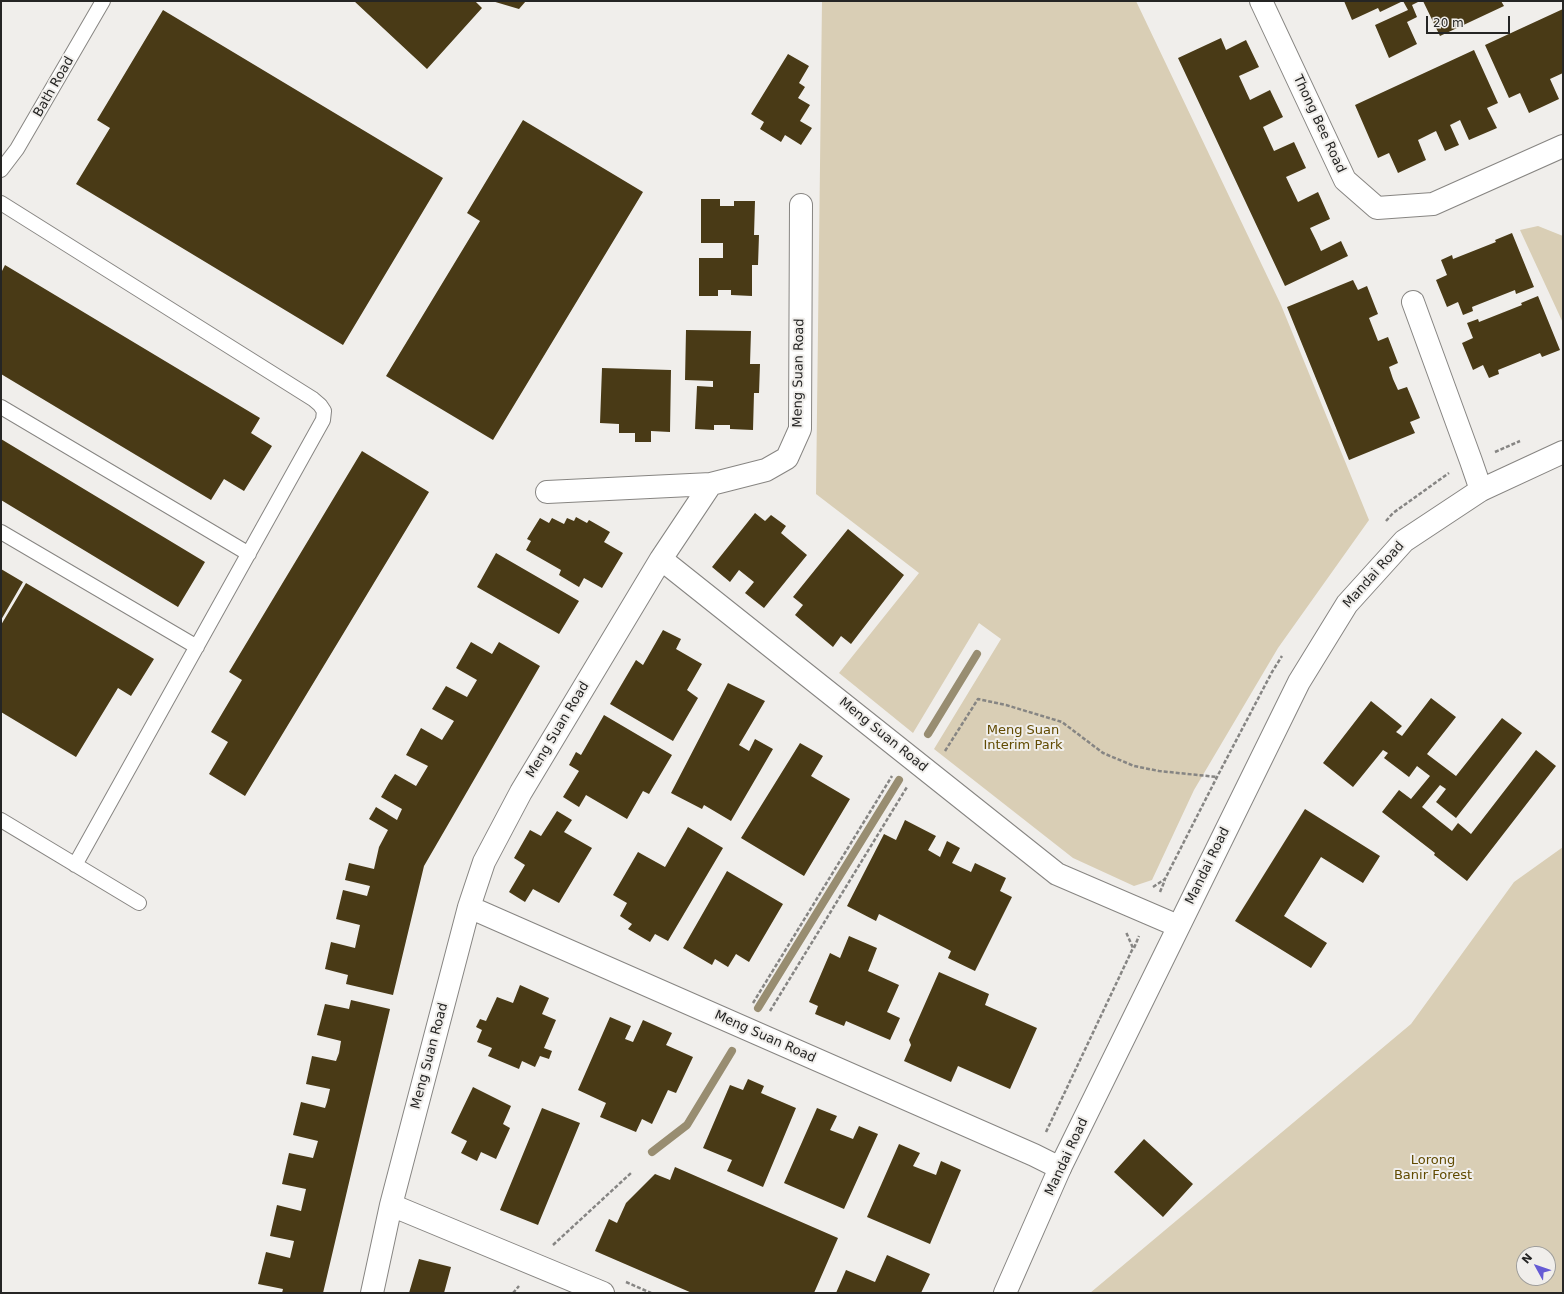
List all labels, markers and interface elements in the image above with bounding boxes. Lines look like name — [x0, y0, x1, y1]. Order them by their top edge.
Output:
scale bar — [1428, 8, 1512, 34]
text: 20 m — [1433, 16, 1464, 30]
street label: Bath Road — [31, 54, 77, 120]
street label: Thong Bee Road — [1289, 72, 1349, 176]
street label: Meng Suan Road — [790, 318, 808, 428]
street label: Mandai Road — [1340, 539, 1408, 611]
street label: Meng Suan Road — [523, 679, 593, 781]
street label: Meng Suan Road — [836, 695, 930, 775]
park label: Meng Suan Interim Park — [983, 723, 1063, 754]
street label: Mandai Road — [1183, 825, 1233, 907]
street label: Meng Suan Road — [408, 1001, 452, 1111]
street label: Meng Suan Road — [712, 1008, 818, 1066]
street label: Mandai Road — [1042, 1116, 1092, 1198]
park label: Lorong Banir Forest — [1394, 1153, 1472, 1184]
north arrow — [1516, 1246, 1556, 1286]
text: N — [1519, 1251, 1535, 1266]

